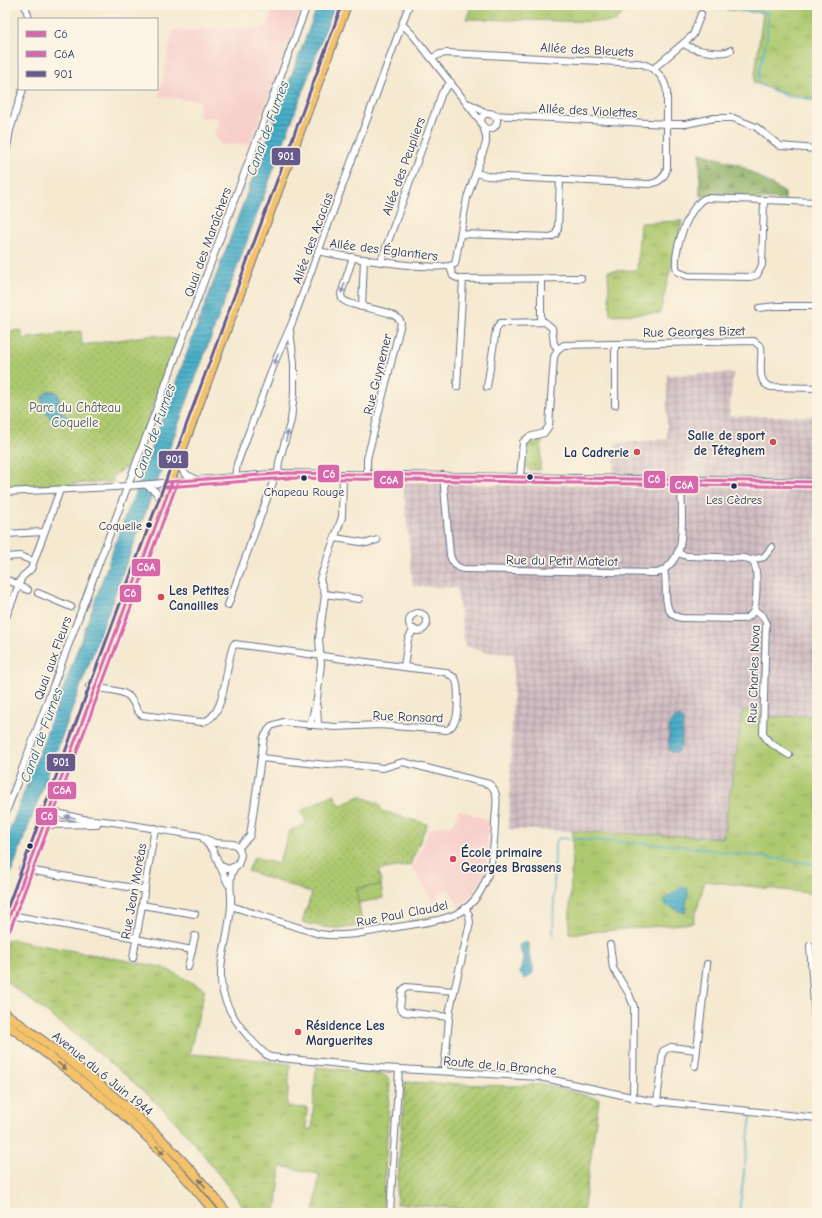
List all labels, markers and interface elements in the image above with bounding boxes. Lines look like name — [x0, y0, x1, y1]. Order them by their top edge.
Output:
legend — [18, 18, 158, 90]
text: C6 — [54, 27, 68, 41]
street label: Allée des Bleuets — [540, 40, 634, 59]
text: C6A — [54, 47, 75, 61]
text: 901 — [54, 67, 73, 81]
water label: Canal de Furnes — [243, 78, 292, 178]
street label: Allée des Violettes — [538, 100, 638, 121]
street label: Allée des Peupliers — [379, 115, 428, 217]
line badge: 901 — [271, 147, 301, 166]
text: 901 — [278, 150, 294, 163]
street label: Quai des Maraîchers — [181, 185, 234, 299]
street label: Allée des Acacias — [289, 191, 336, 286]
street label: Allée des Églantiers — [329, 234, 439, 264]
one-way arrow — [339, 283, 345, 295]
street label: Rue Georges Bizet — [643, 323, 747, 340]
street label: Rue Guynemer — [360, 331, 395, 416]
one-way arrow — [273, 353, 279, 365]
water label: Canal de Furnes — [130, 381, 179, 481]
park label: Parc du Château Coquelle — [29, 400, 121, 430]
place label: Salle de sport de Téteghem — [688, 428, 766, 458]
one-way arrow — [284, 429, 290, 441]
marker: Salle de sport de Téteghem — [768, 437, 778, 447]
place label: La Cadrerie — [564, 445, 630, 460]
marker: La Cadrerie — [632, 447, 642, 457]
line badge: 901 — [158, 450, 189, 469]
text: 901 — [166, 453, 182, 466]
line badge: C6 — [317, 464, 340, 483]
text: C6 — [323, 468, 335, 481]
line badge: C6A — [373, 470, 404, 489]
line badge: C6 — [643, 470, 666, 489]
unlabelled marker — [525, 472, 535, 482]
marker: Chapeau Rouge — [299, 473, 309, 483]
text: C6 — [648, 473, 660, 486]
text: C6A — [380, 474, 398, 487]
line badge: C6A — [669, 475, 699, 494]
text: C6A — [675, 479, 693, 492]
marker: Les Cèdres — [729, 481, 739, 491]
place label: Chapeau Rouge — [264, 485, 344, 499]
place label: Les Cèdres — [706, 493, 762, 507]
place label: Coquelle — [99, 519, 142, 533]
marker: Coquelle — [144, 520, 154, 530]
street label: Rue du Petit Matelot — [506, 552, 619, 569]
line badge: C6A — [131, 558, 161, 577]
text: C6A — [137, 561, 155, 574]
place label: Les Petites Canailles — [169, 583, 230, 613]
line badge: C6 — [119, 584, 142, 603]
text: C6 — [124, 587, 136, 600]
marker: Les Petites Canailles — [156, 592, 166, 602]
street label: Quai aux Fleurs — [30, 614, 75, 702]
street label: Rue Charles Nova — [744, 625, 763, 723]
water label: Canal de Furnes — [17, 685, 66, 785]
street label: Rue Ronsard — [372, 708, 444, 725]
line badge: 901 — [46, 753, 76, 772]
text: 901 — [53, 756, 69, 769]
line badge: C6A — [47, 781, 77, 800]
text: C6A — [53, 784, 71, 797]
line badge: C6 — [35, 807, 58, 826]
text: C6 — [41, 810, 53, 823]
one-way arrow — [64, 813, 76, 819]
unlabelled marker — [25, 841, 35, 851]
street label: Rue Jean Moréas — [118, 842, 149, 940]
place label: École primaire Georges Brassens — [461, 844, 562, 875]
marker: École primaire Georges Brassens — [448, 854, 458, 864]
street label: Rue Paul Claudel — [355, 897, 449, 930]
place label: Résidence Les Marguerites — [306, 1018, 385, 1048]
marker: Résidence Les Marguerites — [293, 1027, 303, 1037]
street label: Avenue du 6 Juin 1944 — [49, 1028, 156, 1119]
street label: Route de la Branche — [443, 1053, 558, 1078]
one-way arrow — [56, 1061, 67, 1070]
one-way arrow — [155, 1145, 165, 1155]
one-way arrow — [198, 1177, 207, 1188]

